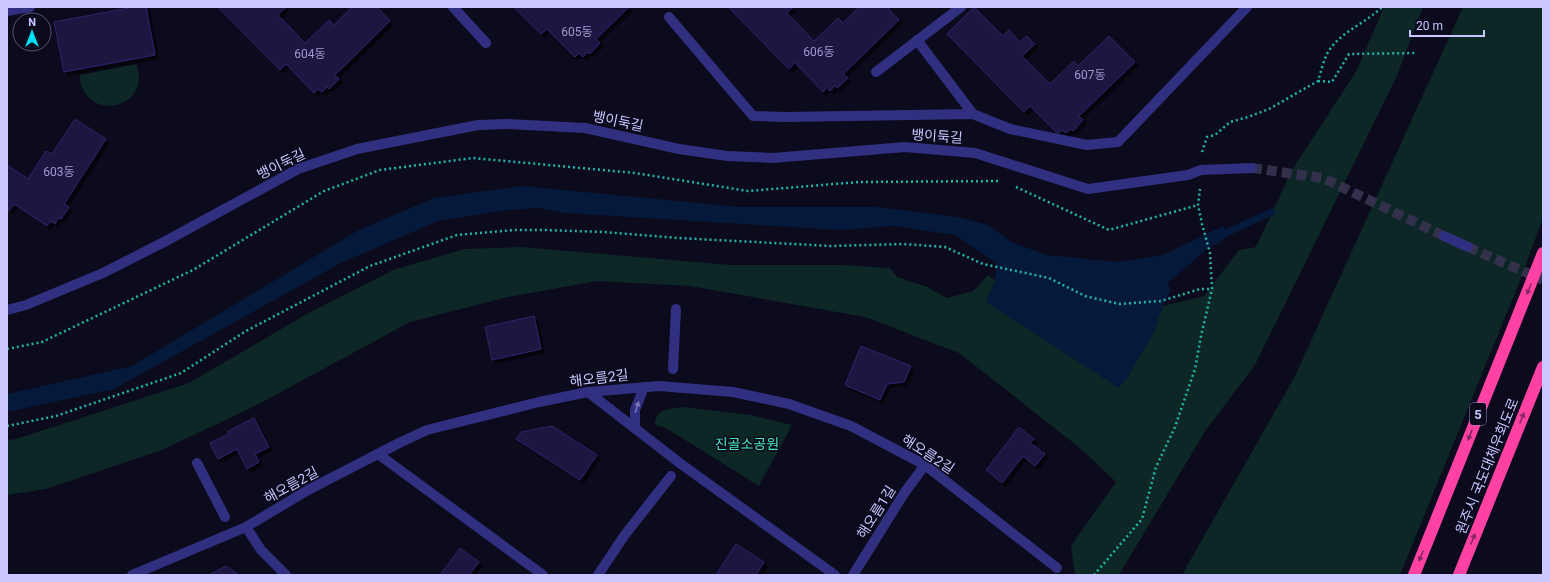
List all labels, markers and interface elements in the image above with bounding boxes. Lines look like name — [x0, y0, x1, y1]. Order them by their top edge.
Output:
north arrow — [12, 12, 52, 52]
scale bar — [1410, 12, 1484, 38]
text: N — [28, 16, 36, 29]
text: 20 m — [1416, 19, 1443, 33]
house number: 605동 — [561, 25, 593, 39]
house number: 606동 — [803, 45, 835, 59]
house number: 604동 — [294, 47, 326, 61]
house number: 607동 — [1074, 68, 1106, 82]
street label: 뱅이둑길 — [591, 108, 645, 134]
street label: 뱅이둑길 — [911, 126, 963, 146]
street label: 뱅이둑길 — [254, 146, 308, 182]
house number: 603동 — [43, 165, 75, 179]
one-way arrow — [1525, 283, 1531, 295]
street label: 해오름2길 — [569, 366, 629, 390]
street label: 원주시 국도대체우회도로 — [1452, 396, 1522, 536]
one-way arrow — [634, 401, 640, 413]
road number: 5 — [1470, 403, 1486, 425]
one-way arrow — [1520, 412, 1526, 424]
one-way arrow — [1466, 430, 1472, 442]
street label: 해오름2길 — [899, 431, 957, 477]
park label: 진골소공원 — [715, 436, 779, 452]
street label: 해오름2길 — [261, 464, 321, 506]
street label: 해오름1길 — [853, 483, 899, 541]
one-way arrow — [1471, 532, 1477, 544]
one-way arrow — [1418, 551, 1424, 563]

